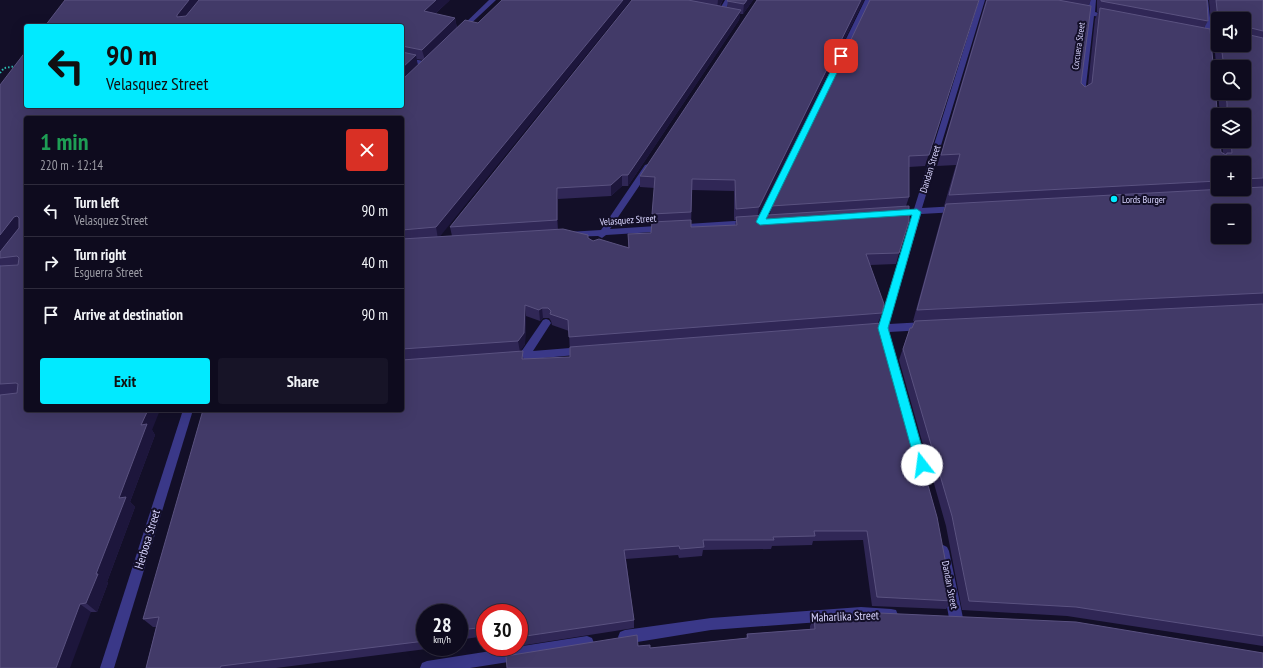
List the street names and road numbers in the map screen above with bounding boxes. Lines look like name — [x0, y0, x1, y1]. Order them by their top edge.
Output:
street label: Corcuera Street — [1069, 21, 1087, 70]
street label: Dandan Street — [917, 143, 943, 194]
street label: Velasquez Street — [598, 212, 657, 229]
street label: Herbosa Street — [131, 507, 163, 571]
street label: Dandan Street — [939, 560, 961, 611]
street label: Maharlika Street — [811, 607, 880, 625]

